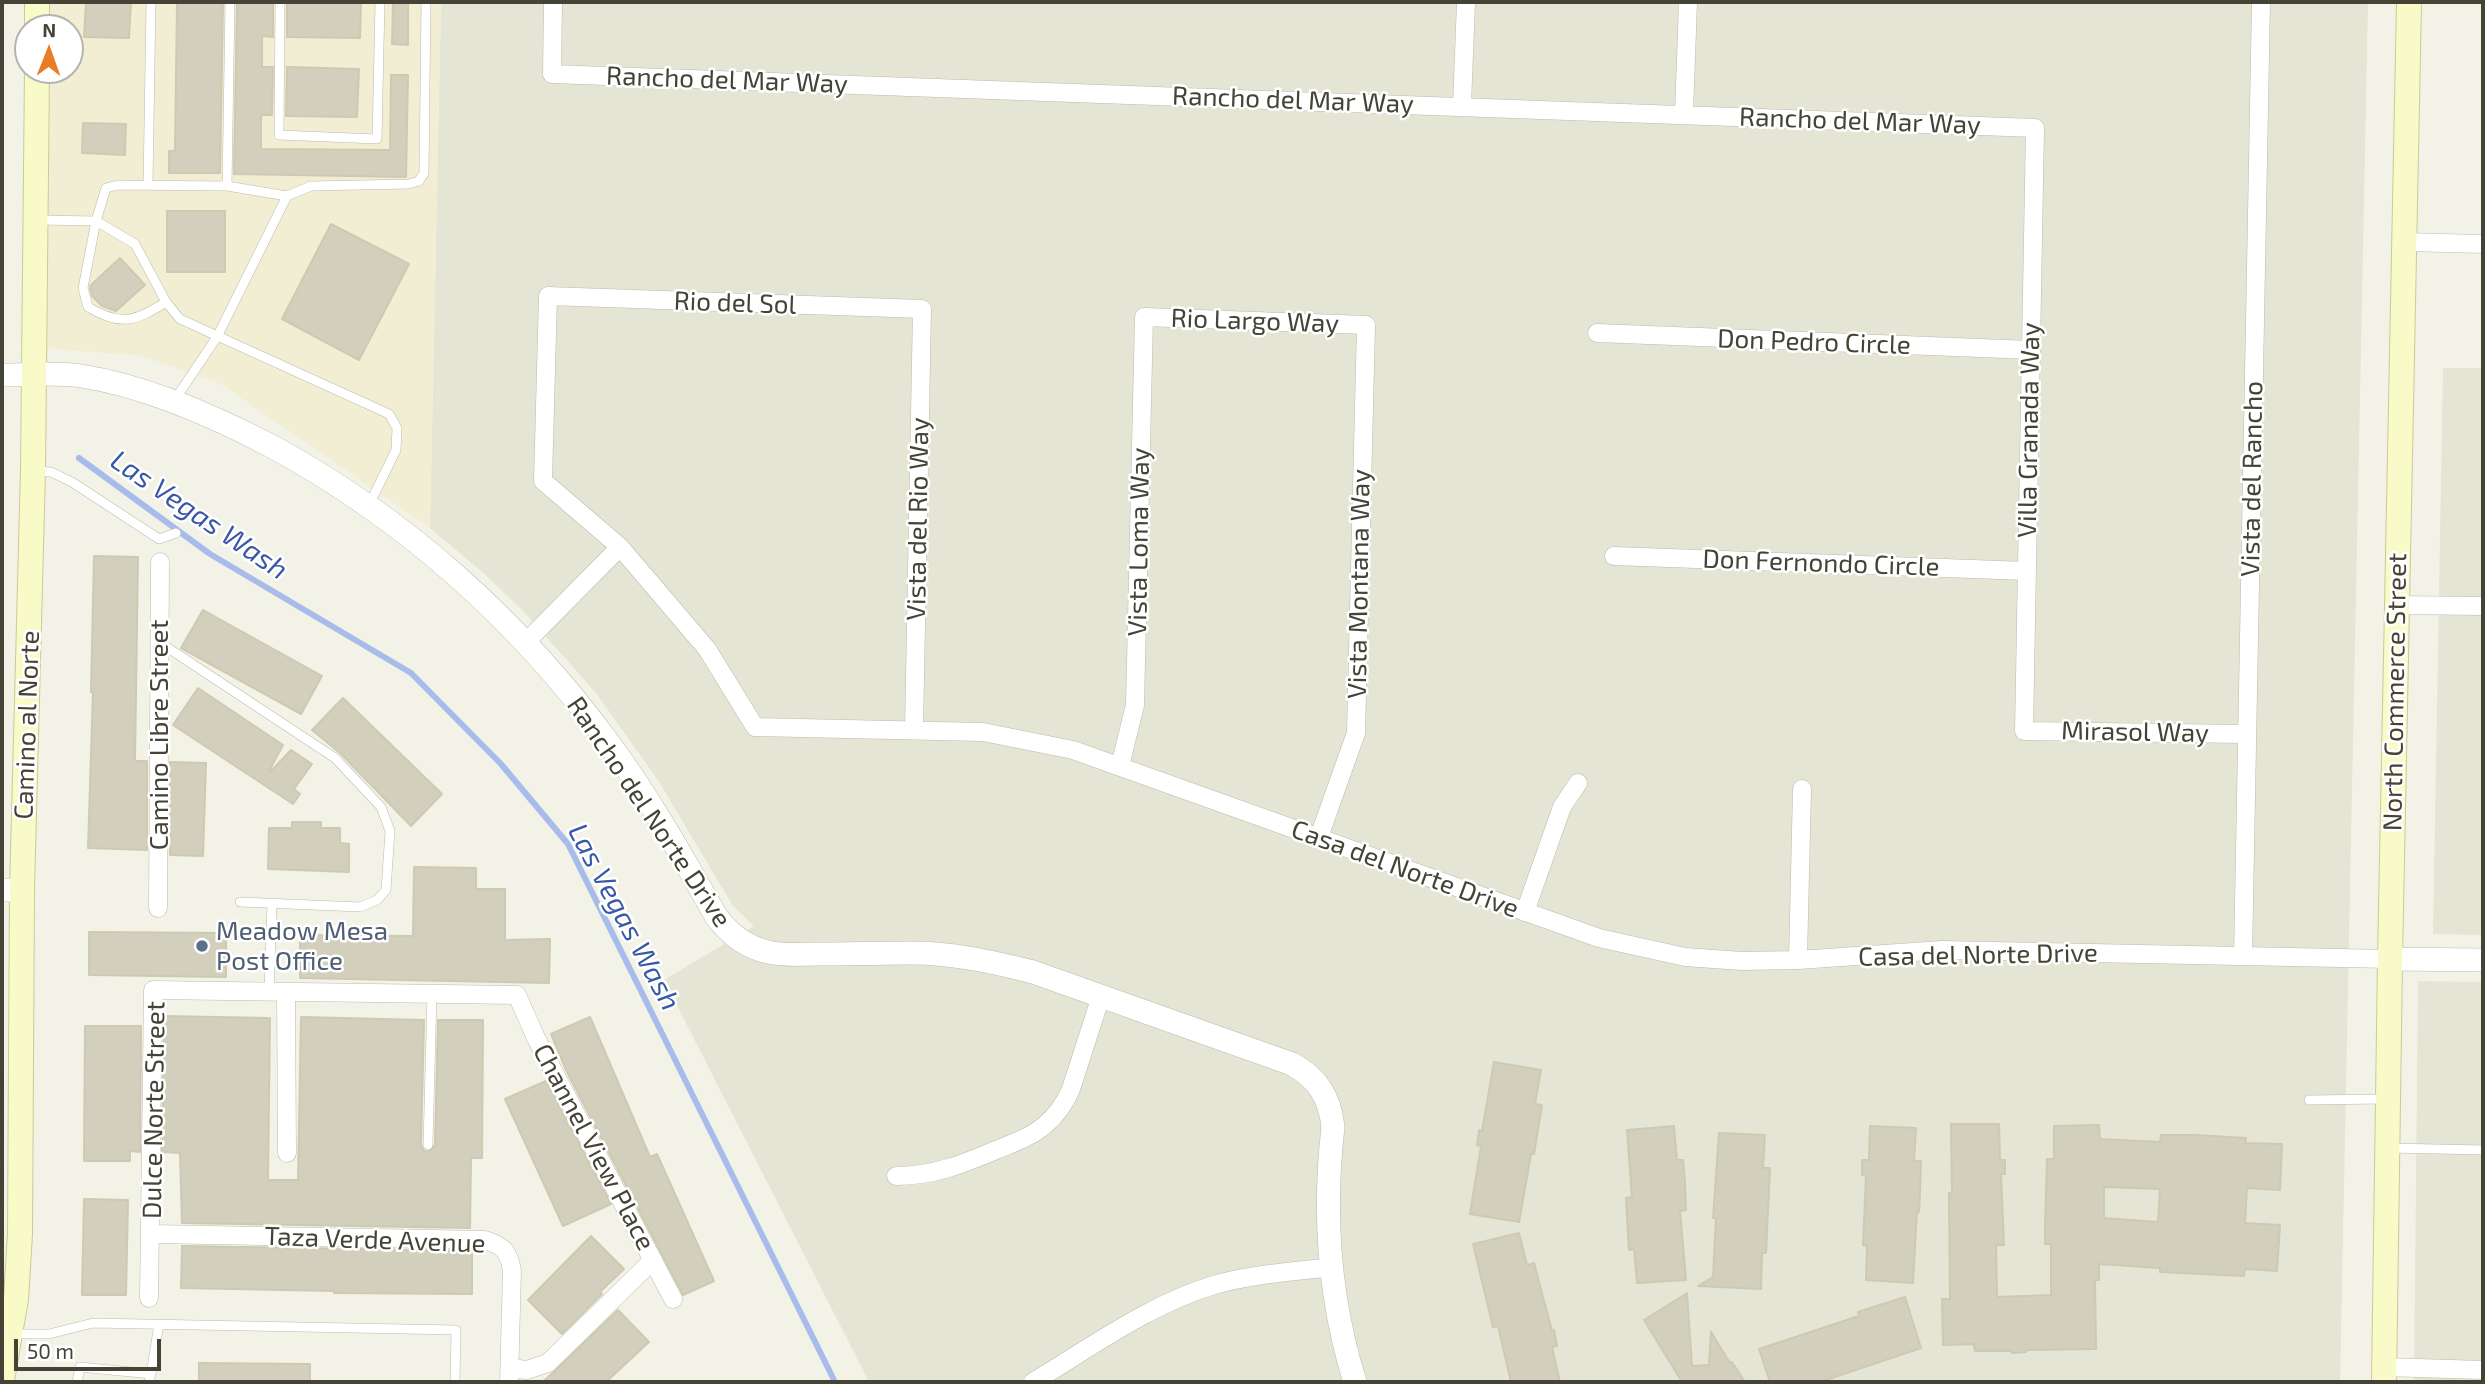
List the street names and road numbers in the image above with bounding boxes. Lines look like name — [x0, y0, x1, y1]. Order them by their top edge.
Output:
street label: Rancho del Mar Way — [606, 60, 848, 100]
street label: Rancho del Mar Way — [1172, 80, 1414, 120]
street label: Rancho del Mar Way — [1739, 101, 1981, 141]
street label: Rio del Sol — [673, 285, 797, 321]
street label: Rio Largo Way — [1170, 302, 1340, 340]
street label: Villa Granada Way — [2012, 322, 2046, 538]
street label: Don Pedro Circle — [1717, 323, 1911, 361]
street label: Vista del Rancho — [2235, 381, 2269, 577]
street label: Vista del Rio Way — [901, 417, 935, 621]
street label: Vista Loma Way — [1122, 447, 1156, 637]
street label: Vista Montana Way — [1341, 469, 1377, 699]
street label: Don Fernondo Circle — [1702, 543, 1940, 583]
street label: North Commerce Street — [2377, 553, 2413, 831]
street label: Camino Libre Street — [143, 620, 175, 850]
street label: Camino al Norte — [8, 630, 46, 820]
street label: Rancho del Norte Drive — [560, 691, 738, 933]
street label: Mirasol Way — [2061, 715, 2209, 749]
street label: Casa del Norte Drive — [1287, 813, 1523, 925]
street label: Casa del Norte Drive — [1858, 937, 2098, 973]
street label: Dulce Norte Street — [137, 1001, 171, 1219]
street label: Channel View Place — [526, 1039, 662, 1255]
street label: Taza Verde Avenue — [264, 1221, 486, 1259]

